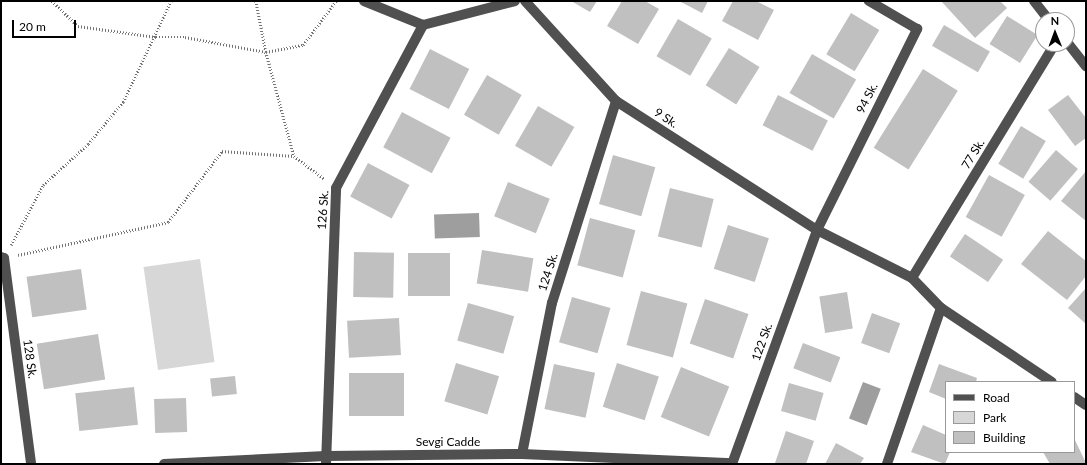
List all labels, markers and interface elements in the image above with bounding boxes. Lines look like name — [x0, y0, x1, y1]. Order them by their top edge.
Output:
scale bar — [14, 12, 78, 38]
north arrow — [1035, 12, 1075, 52]
text: N — [1050, 14, 1059, 27]
text: 20 m — [19, 19, 46, 34]
street label: 94 Sk. — [853, 80, 881, 116]
street label: 9 Sk. — [651, 105, 681, 131]
street label: 77 Sk. — [959, 136, 987, 172]
street label: 126 Sk. — [314, 190, 332, 230]
street label: 124 Sk. — [535, 251, 561, 293]
street label: 122 Sk. — [749, 321, 775, 363]
street label: 128 Sk. — [20, 339, 40, 379]
legend — [945, 381, 1075, 453]
text: Road — [983, 390, 1010, 405]
text: Park — [983, 410, 1006, 425]
text: Building — [983, 430, 1026, 445]
street label: Sevgi Cadde — [416, 435, 480, 449]

